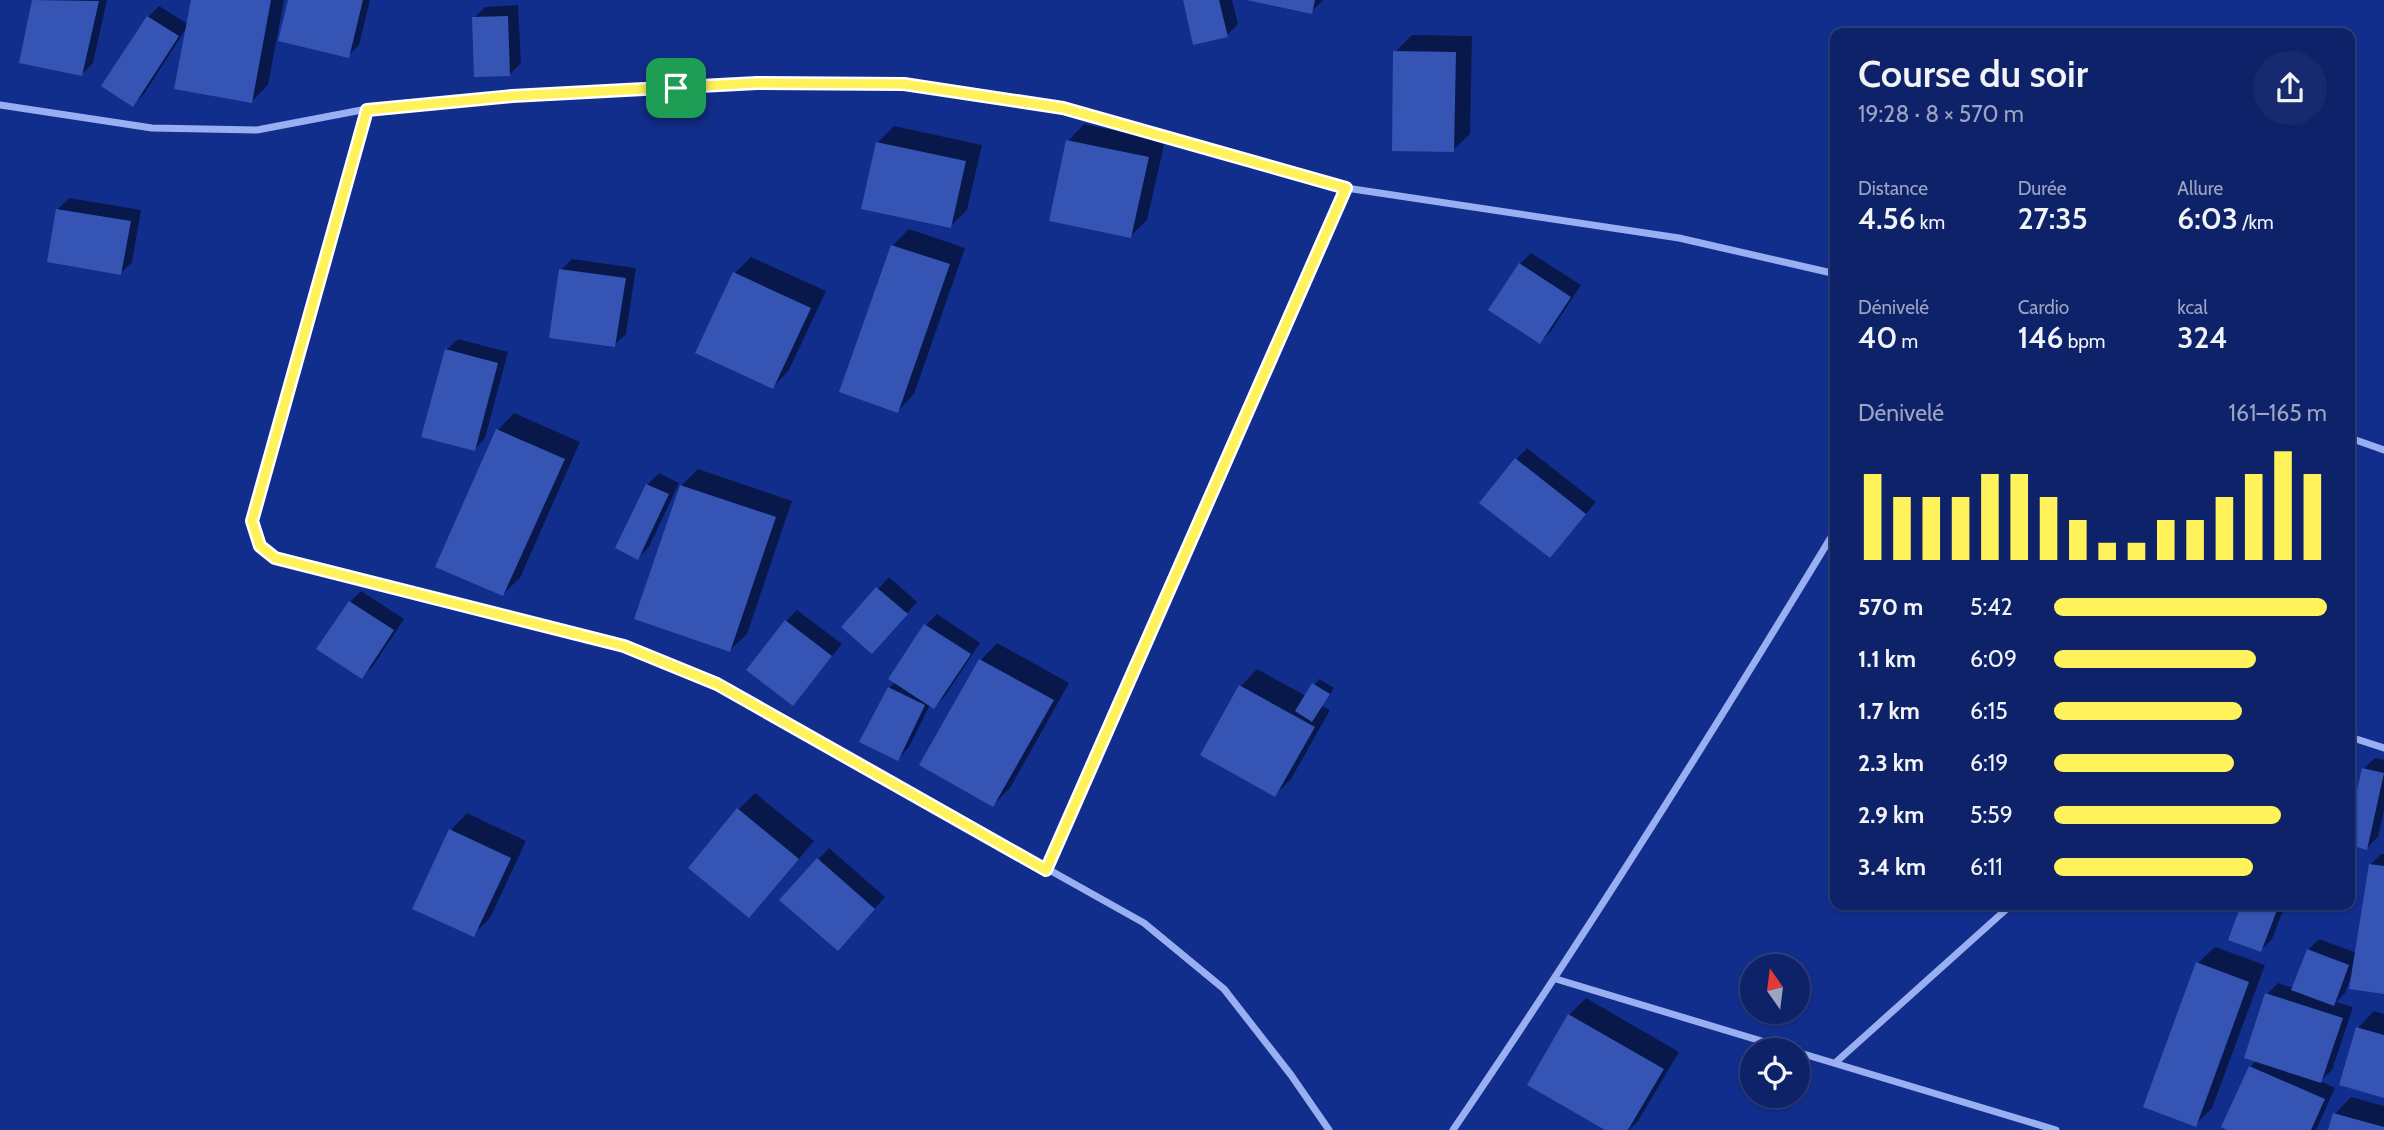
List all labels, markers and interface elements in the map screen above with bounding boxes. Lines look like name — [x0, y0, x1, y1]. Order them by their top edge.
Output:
text: Course du soir — [1858, 50, 2088, 97]
button: share — [2253, 51, 2327, 125]
pin — [646, 58, 706, 118]
icon: arrive — [657, 69, 695, 107]
text: 19:28 · 8 × 570 m — [1858, 100, 2024, 128]
text: Distance — [1858, 177, 1928, 200]
text: Durée — [2018, 177, 2067, 200]
text: Allure — [2177, 177, 2223, 200]
text: 4.56 — [1858, 200, 1916, 237]
text: 27:35 — [2018, 200, 2088, 237]
text: 6:03 — [2177, 200, 2238, 237]
text: km — [1916, 211, 1945, 234]
text: /km — [2238, 211, 2274, 234]
text: Dénivelé — [1858, 296, 1929, 319]
text: Cardio — [2018, 296, 2069, 319]
text: kcal — [2177, 296, 2208, 319]
text: 40 — [1858, 319, 1897, 356]
text: 146 — [2018, 319, 2063, 356]
text: 324 — [2177, 319, 2228, 356]
text: m — [1897, 330, 1918, 353]
text: bpm — [2063, 330, 2105, 353]
text: Dénivelé — [1858, 399, 1944, 427]
text: 161–165 m — [2229, 399, 2327, 427]
text: 570 m — [1858, 593, 1923, 621]
text: 5:42 — [1970, 593, 2013, 621]
text: 1.1 km — [1858, 645, 1916, 673]
text: 6:09 — [1970, 645, 2017, 673]
text: 1.7 km — [1858, 697, 1920, 725]
text: 6:15 — [1970, 697, 2008, 725]
text: 2.3 km — [1858, 749, 1924, 777]
text: 6:19 — [1970, 749, 2008, 777]
text: 2.9 km — [1858, 801, 1924, 829]
text: 5:59 — [1970, 801, 2013, 829]
text: 3.4 km — [1858, 853, 1926, 881]
text: 6:11 — [1970, 853, 2003, 881]
north arrow — [1740, 954, 1810, 1024]
map controls — [1740, 954, 1810, 1108]
button: locate — [1740, 1038, 1810, 1108]

